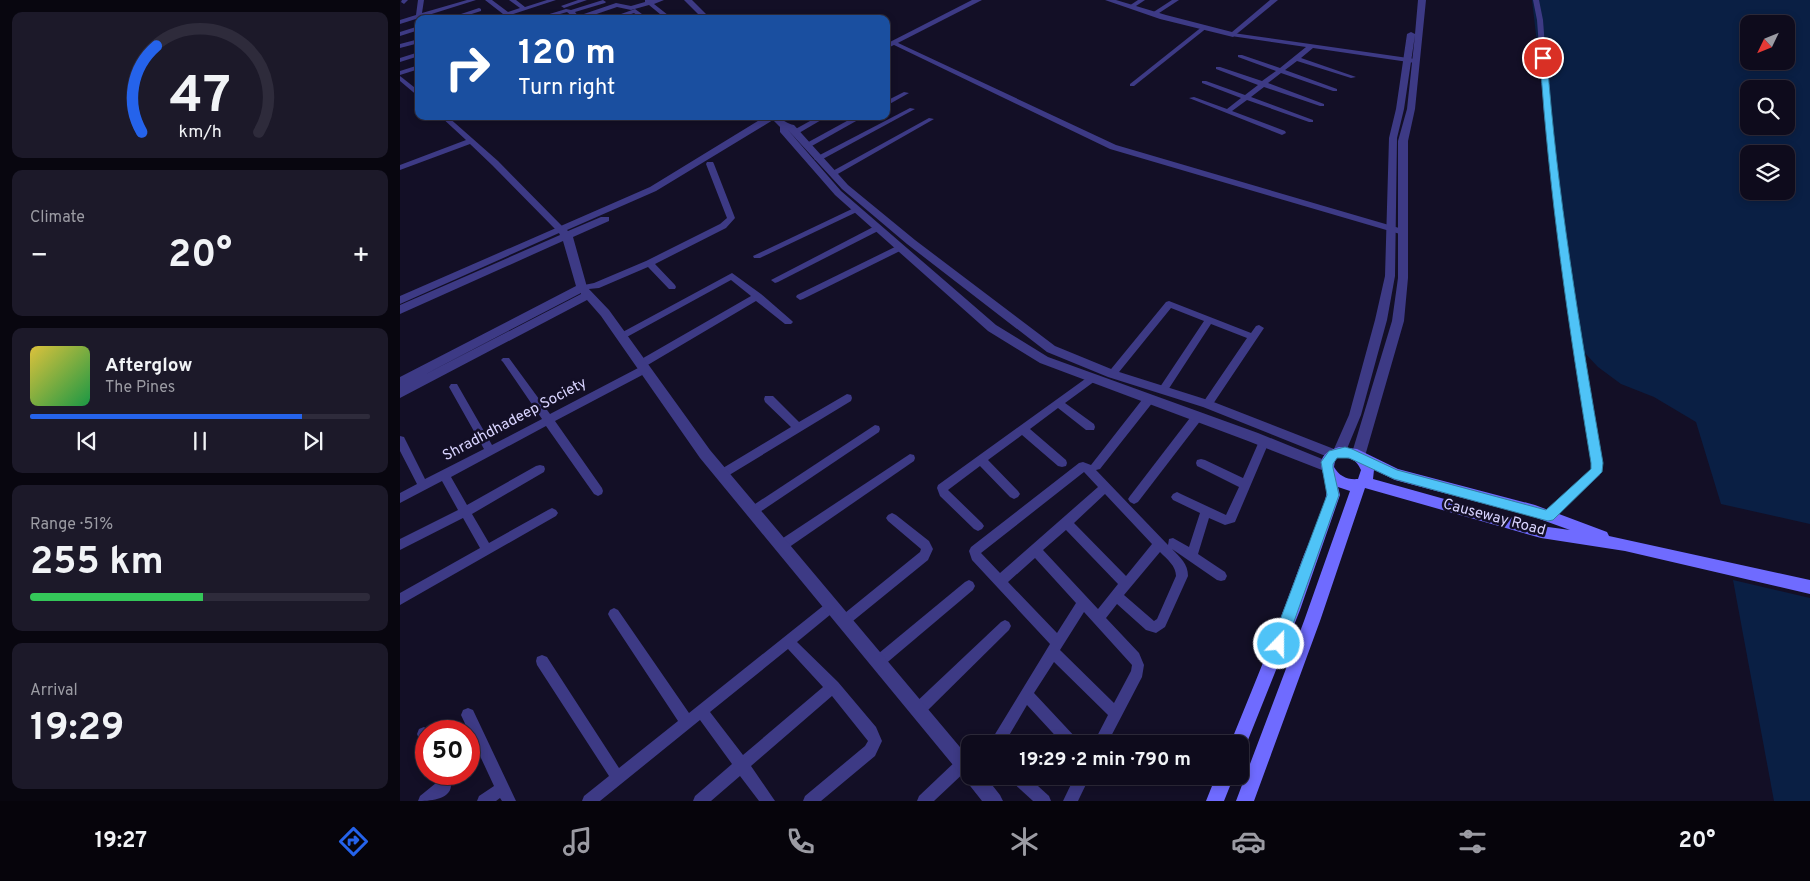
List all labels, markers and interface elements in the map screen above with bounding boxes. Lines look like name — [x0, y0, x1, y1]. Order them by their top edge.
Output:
north arrow — [1740, 15, 1795, 70]
map controls — [1740, 15, 1795, 200]
text: 120 m — [518, 32, 616, 76]
icon: right — [435, 35, 500, 100]
pin — [1522, 37, 1564, 79]
icon: arrive — [1529, 44, 1557, 72]
text: 47 — [169, 65, 231, 131]
text: Turn right — [518, 75, 615, 102]
button: search — [1740, 80, 1795, 135]
text: km/h — [178, 121, 222, 144]
button: layers — [1740, 145, 1795, 200]
text: Climate — [30, 208, 85, 228]
text: 20° — [168, 232, 232, 281]
text: − — [30, 239, 48, 275]
text: + — [352, 239, 370, 275]
text: Afterglow — [105, 354, 193, 378]
street label: Shradhdhadeep Society — [440, 374, 590, 466]
text: The Pines — [105, 378, 175, 398]
icon: previous — [73, 427, 101, 455]
icon: pause — [186, 427, 214, 455]
icon: next — [299, 427, 327, 455]
street label: Causeway Road — [1441, 495, 1547, 541]
text: Range · 51% — [30, 515, 113, 535]
text: 255 km — [30, 539, 164, 588]
position arrow — [1252, 617, 1304, 669]
text: Arrival — [30, 681, 78, 701]
text: 19:29 — [30, 705, 124, 754]
speed limit sign: 50 — [415, 720, 480, 785]
text: 19:29 · 2 min · 790 m — [1019, 748, 1191, 772]
icon: directions — [336, 824, 371, 859]
icon: music — [560, 824, 595, 859]
icon: phone — [783, 824, 818, 859]
icon: climate — [1007, 824, 1042, 859]
icon: car — [1231, 824, 1266, 859]
icon: filters — [1455, 824, 1490, 859]
text: 19:27 — [94, 828, 147, 855]
text: 20° — [1678, 828, 1716, 855]

